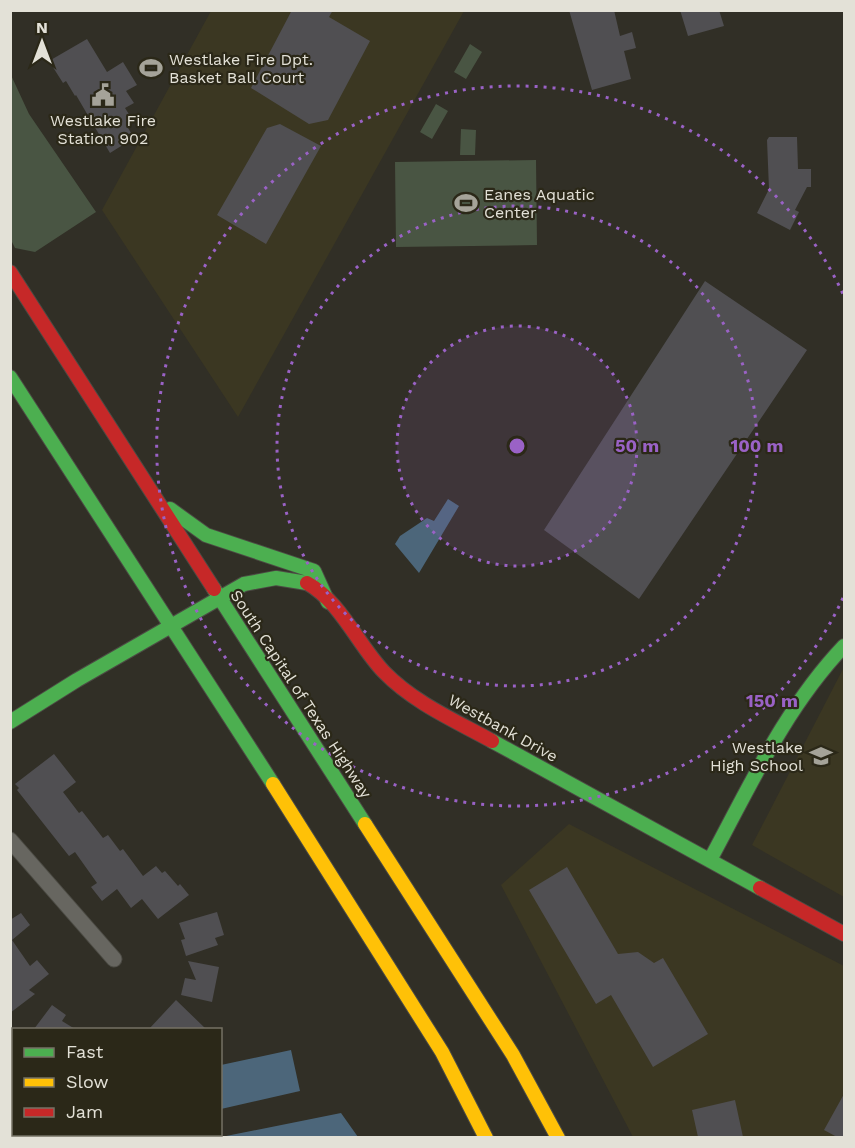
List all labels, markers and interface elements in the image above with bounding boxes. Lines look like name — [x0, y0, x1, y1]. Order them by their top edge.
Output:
north arrow — [12, 12, 72, 72]
text: N — [36, 18, 48, 37]
place label: Westlake Fire Dpt. Basket Ball Court — [169, 50, 313, 87]
sports icon: Westlake Fire Dpt. Basket Ball Court — [138, 55, 164, 81]
public building icon: Westlake Fire Station 902 — [90, 82, 116, 108]
place label: Westlake Fire Station 902 — [50, 111, 156, 148]
place label: Eanes Aquatic Center — [484, 185, 595, 222]
sports icon: Eanes Aquatic Center — [453, 190, 479, 216]
text: 50 m — [615, 435, 659, 456]
text: 100 m — [730, 435, 784, 456]
centre of rings — [507, 436, 527, 456]
street label: South Capital of Texas Highway — [227, 586, 376, 802]
street label: Westbank Drive — [445, 690, 561, 766]
text: 150 m — [746, 690, 798, 711]
place label: Westlake High School — [710, 738, 803, 775]
school or university icon: Westlake High School — [808, 743, 834, 769]
legend — [12, 1028, 222, 1136]
text: Fast — [66, 1041, 104, 1062]
text: Slow — [66, 1071, 109, 1092]
text: Jam — [66, 1101, 103, 1122]

